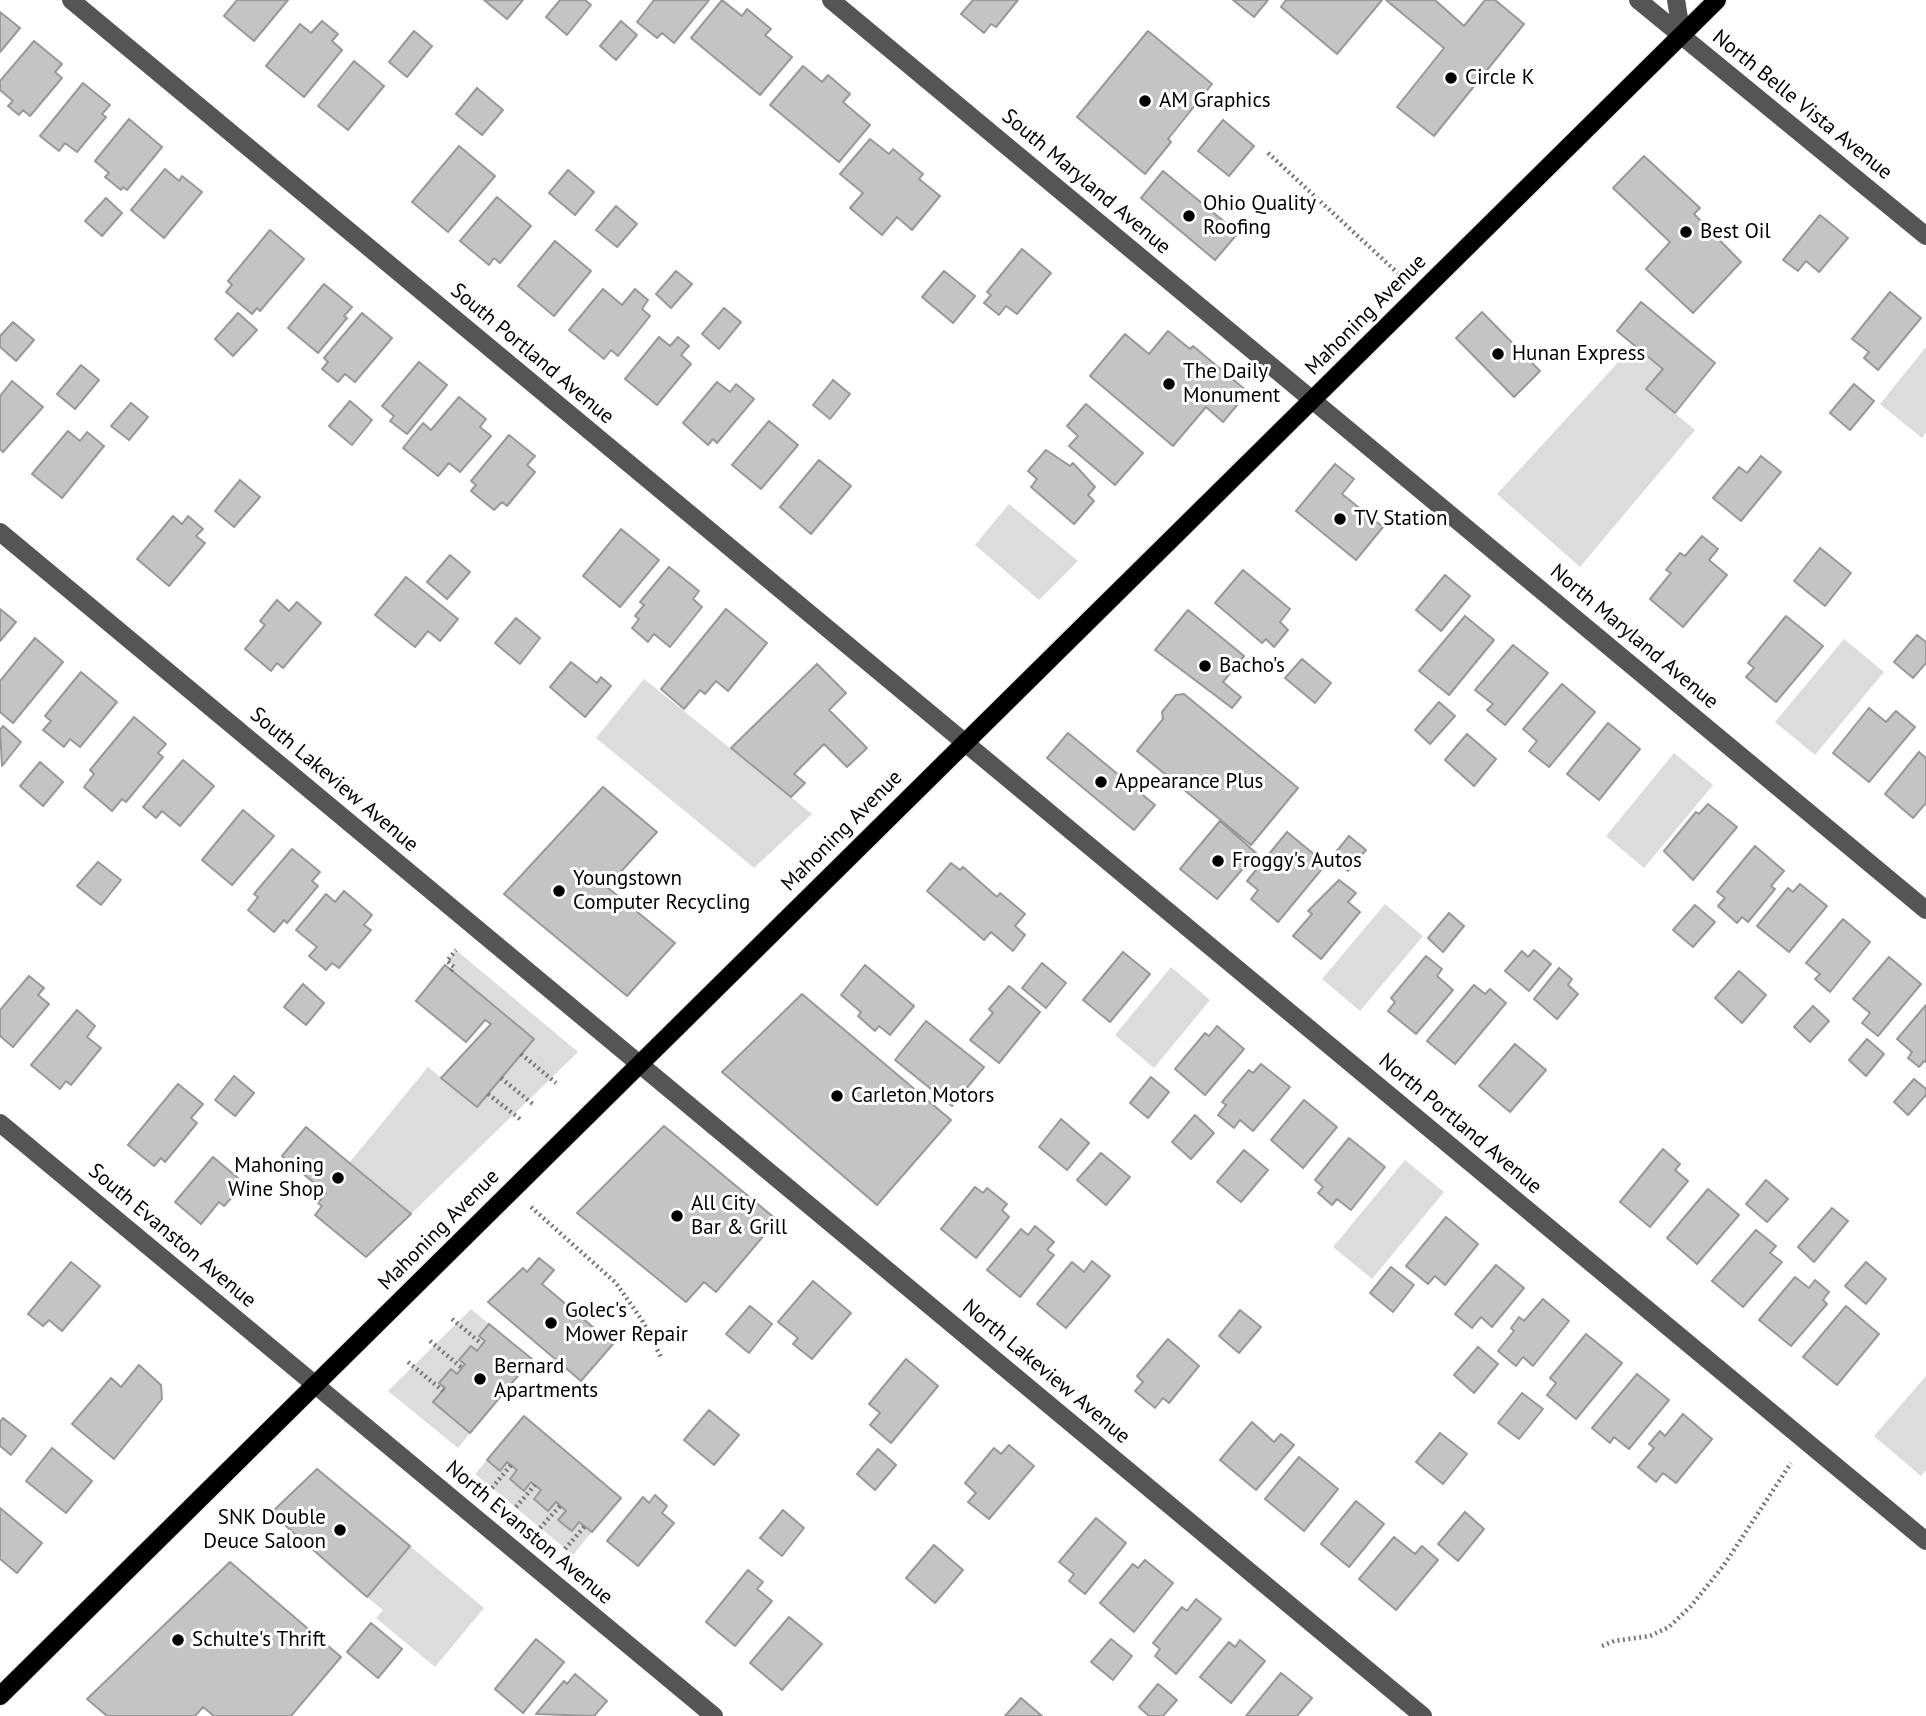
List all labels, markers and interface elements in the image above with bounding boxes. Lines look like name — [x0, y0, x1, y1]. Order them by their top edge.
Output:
street label: North Belle Vista Avenue — [1707, 25, 1897, 185]
place label: Circle K — [1465, 65, 1534, 91]
marker: Circle K — [1443, 70, 1459, 86]
place label: AM Graphics — [1159, 88, 1271, 114]
marker: AM Graphics — [1137, 93, 1153, 109]
street label: South Maryland Avenue — [997, 104, 1175, 260]
place label: Ohio Quality Roofing — [1203, 191, 1316, 241]
marker: Ohio Quality Roofing — [1181, 208, 1197, 224]
place label: Best Oil — [1700, 219, 1771, 245]
marker: Best Oil — [1678, 224, 1694, 240]
street label: Mahoning Avenue — [1300, 249, 1432, 381]
street label: South Portland Avenue — [445, 278, 619, 430]
place label: Hunan Express — [1512, 341, 1645, 367]
marker: Hunan Express — [1490, 346, 1506, 362]
place label: The Daily Monument — [1183, 359, 1280, 409]
marker: The Daily Monument — [1161, 376, 1177, 392]
place label: TV Station — [1354, 506, 1447, 532]
marker: TV Station — [1332, 511, 1348, 527]
street label: North Maryland Avenue — [1545, 559, 1723, 715]
place label: Bacho's — [1219, 653, 1285, 679]
marker: Bacho's — [1197, 658, 1213, 674]
street label: South Lakeview Avenue — [245, 702, 423, 858]
street label: Mahoning Avenue — [776, 765, 908, 897]
place label: Appearance Plus — [1115, 769, 1263, 795]
marker: Appearance Plus — [1093, 774, 1109, 790]
place label: Froggy's Autos — [1232, 848, 1362, 874]
marker: Froggy's Autos — [1210, 853, 1226, 869]
place label: Youngstown Computer Recycling — [573, 866, 750, 916]
marker: Youngstown Computer Recycling — [551, 883, 567, 899]
street label: North Portland Avenue — [1373, 1048, 1547, 1200]
place label: Carleton Motors — [851, 1083, 994, 1109]
marker: Carleton Motors — [829, 1088, 845, 1104]
place label: Mahoning Wine Shop — [228, 1153, 324, 1203]
street label: South Evanston Avenue — [83, 1159, 261, 1313]
street label: Mahoning Avenue — [373, 1164, 505, 1296]
marker: Mahoning Wine Shop — [330, 1170, 346, 1186]
place label: All City Bar & Grill — [691, 1191, 787, 1241]
marker: All City Bar & Grill — [669, 1208, 685, 1224]
street label: North Lakeview Avenue — [957, 1295, 1135, 1449]
place label: Golec's Mower Repair — [565, 1298, 688, 1348]
marker: Golec's Mower Repair — [543, 1315, 559, 1331]
place label: Bernard Apartments — [494, 1354, 598, 1404]
marker: Bernard Apartments — [472, 1371, 488, 1387]
street label: North Evanston Avenue — [440, 1456, 618, 1610]
place label: SNK Double Deuce Saloon — [203, 1505, 326, 1555]
marker: SNK Double Deuce Saloon — [332, 1522, 348, 1538]
place label: Schulte's Thrift — [192, 1627, 326, 1653]
marker: Schulte's Thrift — [170, 1632, 186, 1648]

